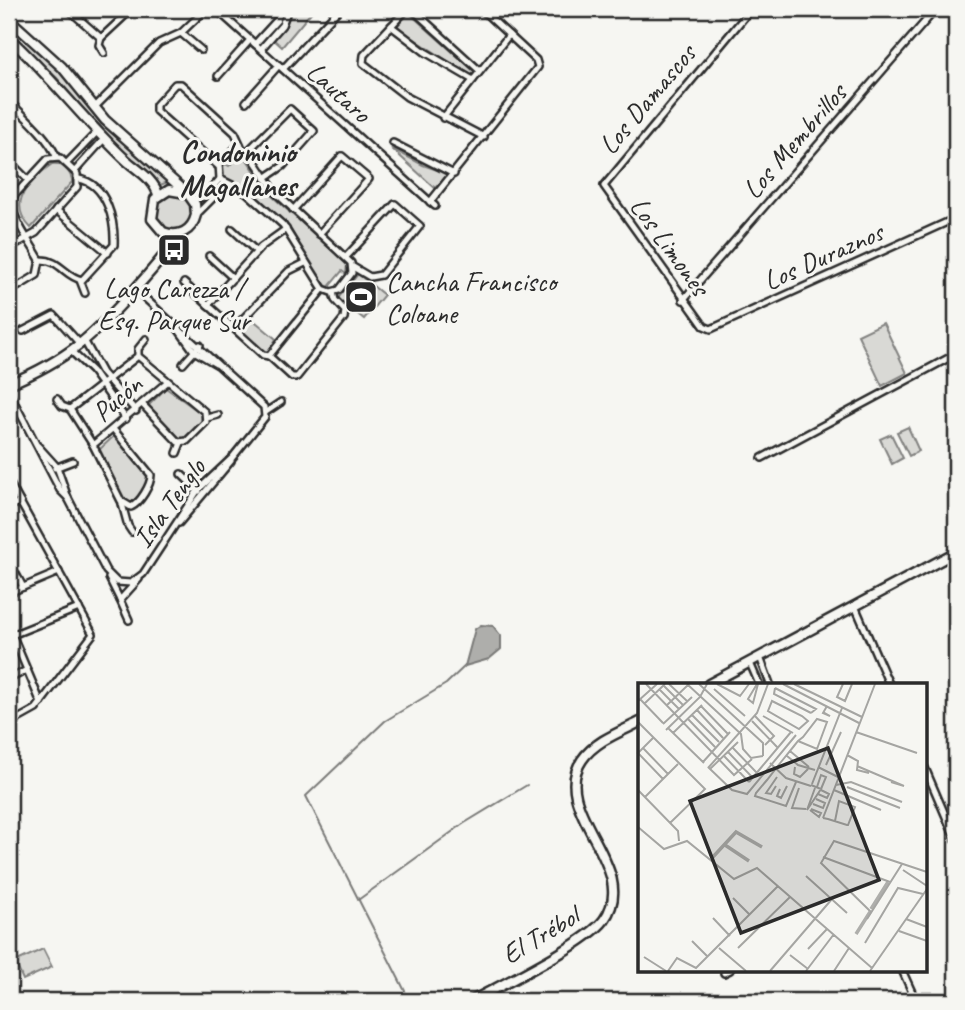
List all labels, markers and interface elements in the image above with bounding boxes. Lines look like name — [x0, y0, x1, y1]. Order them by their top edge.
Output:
street label: Los Damascos — [591, 35, 705, 161]
street label: Lautaro — [299, 54, 380, 132]
street label: Los Membrillos — [735, 74, 855, 206]
district label: Condominio Magallanes — [180, 133, 300, 205]
street label: Los Limones — [622, 190, 719, 304]
street label: Los Duraznos — [758, 213, 890, 298]
bus stop icon: Lago Carezza / Esq. Parque Sur — [155, 231, 193, 269]
place label: Cancha Francisco Coloane — [386, 264, 559, 331]
place label: Lago Carezza / Esq. Parque Sur — [98, 271, 252, 338]
sports icon: Cancha Francisco Coloane — [342, 278, 380, 316]
street label: Pucón — [85, 366, 150, 429]
street label: Isla Tenglo — [125, 450, 214, 554]
inset map — [638, 683, 926, 972]
street label: El Trébol — [495, 896, 589, 972]

